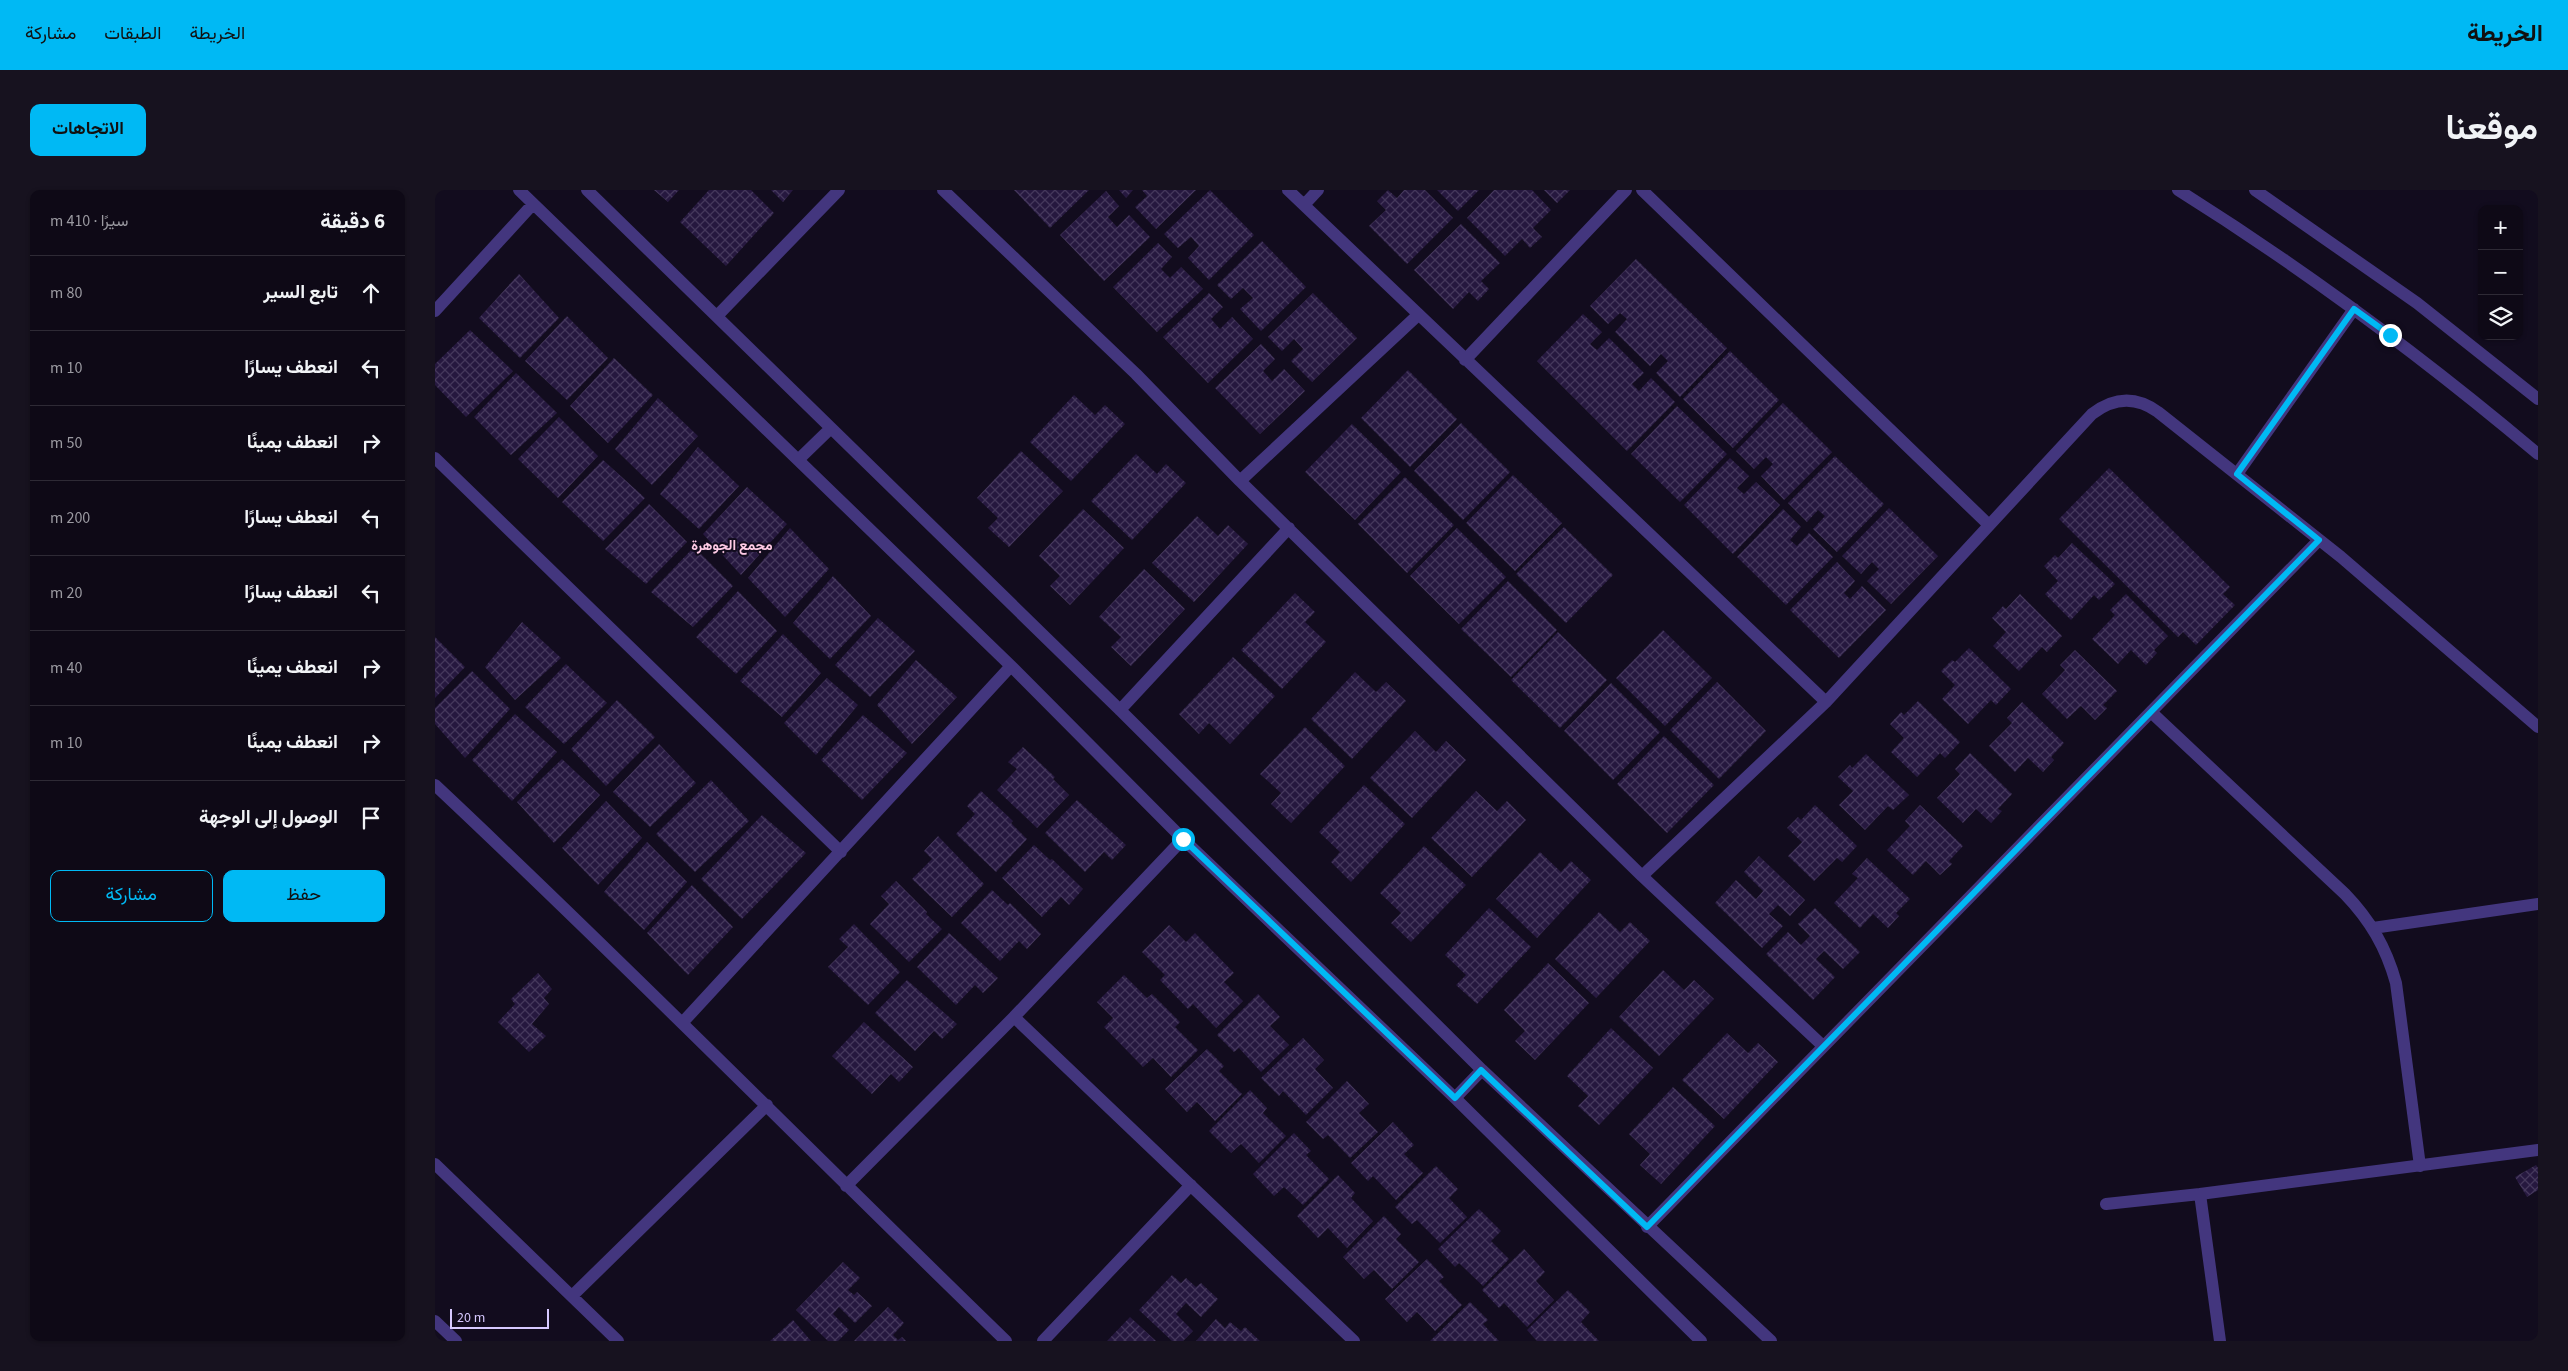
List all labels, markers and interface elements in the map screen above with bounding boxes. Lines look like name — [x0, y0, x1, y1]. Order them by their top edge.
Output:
text: الخريطة — [2467, 16, 2543, 51]
text: مشاركة — [25, 21, 76, 46]
text: الطبقات — [104, 21, 161, 46]
text: الخريطة — [189, 21, 245, 46]
text: موقعنا — [2445, 103, 2538, 153]
button: الاتجاهات — [30, 104, 146, 156]
map controls — [2478, 205, 2523, 340]
button: + — [2478, 205, 2523, 250]
text: 6 دقيقة — [320, 206, 385, 236]
text: سيرًا · 410 m — [50, 210, 128, 232]
button: − — [2478, 250, 2523, 295]
text: تابع السير — [263, 279, 338, 306]
icon: ahead — [357, 279, 385, 307]
text: 80 m — [50, 282, 82, 304]
button: layers — [2478, 295, 2523, 340]
route end — [2379, 324, 2402, 347]
text: انعطف يسارًا — [244, 354, 338, 381]
icon: left — [357, 354, 385, 382]
text: 10 m — [50, 357, 82, 379]
text: انعطف يمينًا — [247, 429, 338, 456]
icon: right — [357, 429, 385, 457]
text: 50 m — [50, 432, 82, 454]
text: انعطف يسارًا — [244, 504, 338, 531]
icon: left — [357, 504, 385, 532]
text: 200 m — [50, 507, 90, 529]
district label: مجمع الجوهرة — [691, 536, 773, 556]
text: انعطف يسارًا — [244, 579, 338, 606]
icon: left — [357, 579, 385, 607]
text: 20 m — [50, 582, 82, 604]
text: انعطف يمينًا — [247, 654, 338, 681]
icon: right — [357, 654, 385, 682]
text: 40 m — [50, 657, 82, 679]
text: انعطف يمينًا — [247, 729, 338, 756]
icon: right — [357, 729, 385, 757]
text: 10 m — [50, 732, 82, 754]
text: الوصول إلى الوجهة — [199, 804, 338, 831]
icon: arrive — [357, 804, 385, 832]
route start — [1172, 828, 1195, 851]
button: مشاركة — [50, 870, 213, 922]
button: حفظ — [223, 870, 385, 922]
scale bar — [450, 1306, 549, 1329]
text: 20 m — [457, 1308, 485, 1328]

